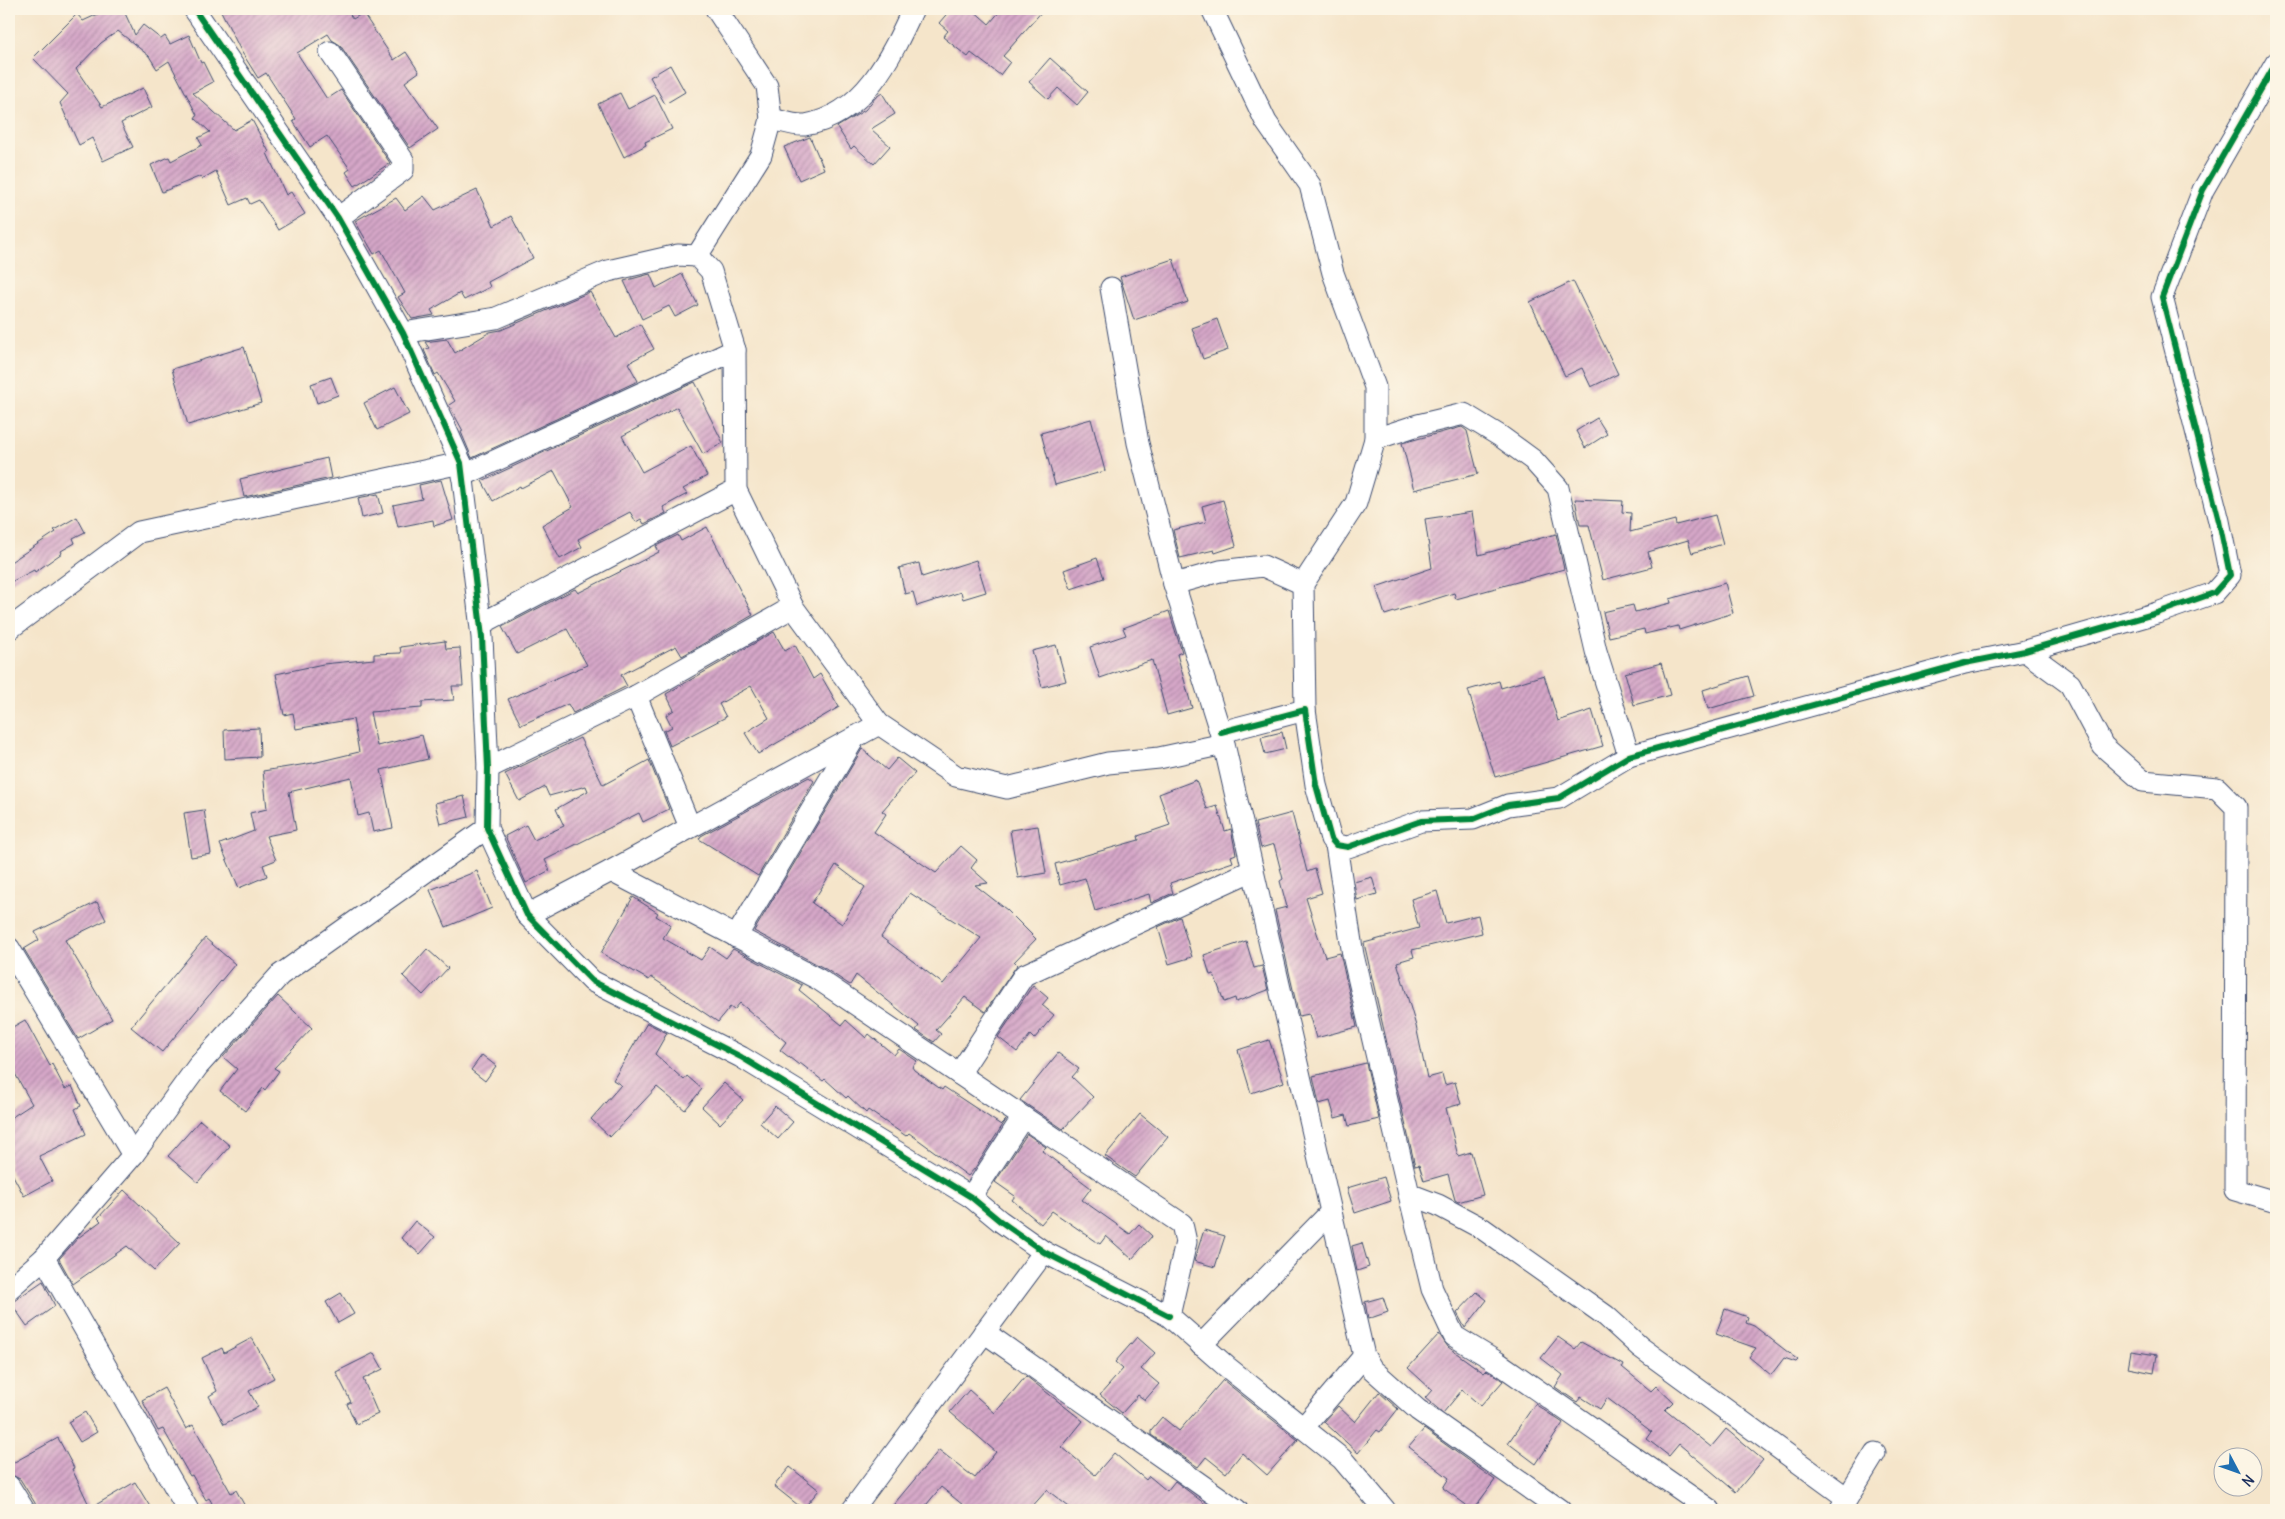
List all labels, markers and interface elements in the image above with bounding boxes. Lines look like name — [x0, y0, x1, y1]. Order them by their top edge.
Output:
north arrow — [2212, 1446, 2262, 1496]
text: N — [2238, 1471, 2258, 1490]

